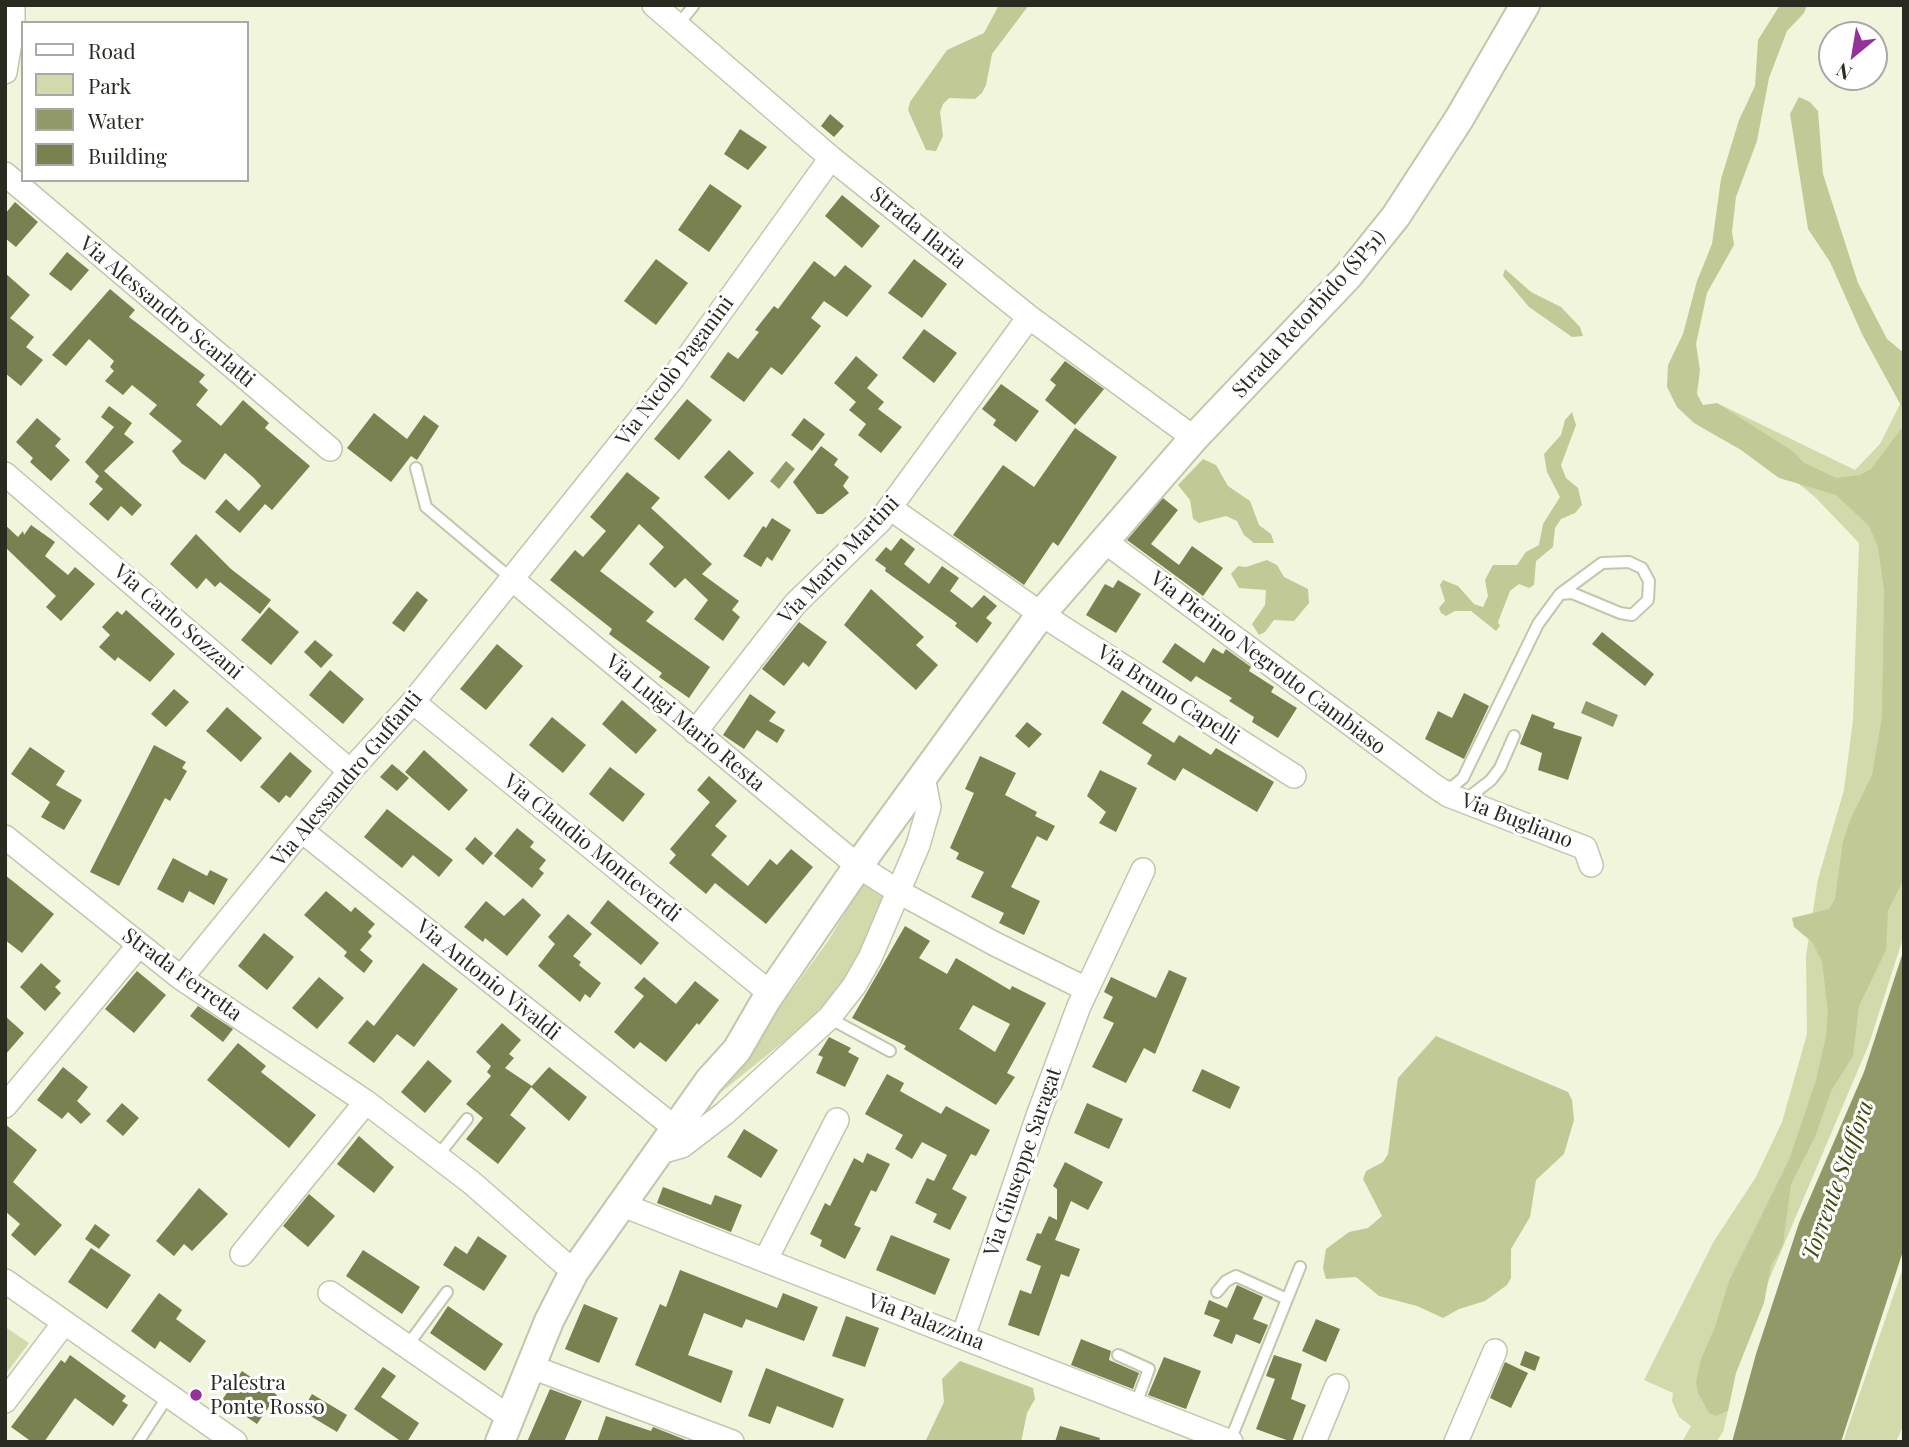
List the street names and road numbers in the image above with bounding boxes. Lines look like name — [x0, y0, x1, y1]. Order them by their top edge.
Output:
street label: Strada Ilaria — [865, 182, 971, 274]
street label: Strada Retorbido (SP51) — [1227, 225, 1391, 403]
street label: Via Alessandro Scarlatti — [74, 231, 260, 393]
street label: Via Nicolò Paganini — [611, 291, 739, 451]
street label: Via Mario Martini — [773, 491, 905, 629]
street label: Via Carlo Sozzani — [108, 559, 248, 685]
street label: Via Pierino Negrotto Cambiaso — [1145, 566, 1391, 760]
street label: Via Bruno Capelli — [1092, 640, 1244, 750]
street label: Via Luigi Mario Resta — [600, 649, 770, 797]
street label: Via Alessandro Guffanti — [266, 686, 428, 872]
street label: Via Claudio Monteverdi — [498, 769, 686, 927]
street label: Via Bugliano — [1458, 788, 1576, 854]
street label: Via Antonio Vivaldi — [411, 914, 565, 1046]
street label: Strada Ferretta — [117, 923, 247, 1027]
street label: Via Giuseppe Saragat — [979, 1064, 1067, 1260]
street label: Via Palazzina — [864, 1288, 988, 1356]

